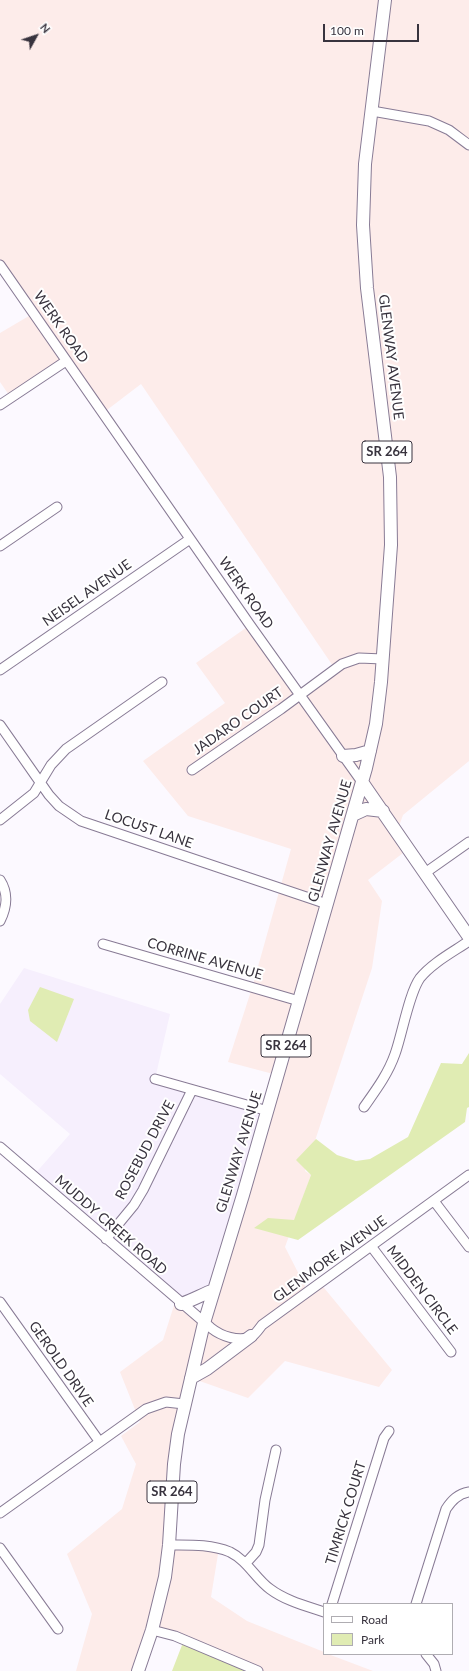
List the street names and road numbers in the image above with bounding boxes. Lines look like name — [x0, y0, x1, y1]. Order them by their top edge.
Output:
street label: WERK ROAD — [30, 288, 92, 366]
street label: GLENWAY AVENUE — [375, 293, 407, 421]
road number: SR 264 — [362, 441, 412, 463]
street label: WERK ROAD — [215, 554, 277, 632]
street label: NEISEL AVENUE — [39, 556, 135, 630]
street label: JADARO COURT — [190, 684, 286, 758]
street label: GLENWAY AVENUE — [305, 778, 355, 904]
street label: LOCUST LANE — [103, 806, 195, 852]
street label: CORRINE AVENUE — [145, 934, 265, 984]
road number: SR 264 — [261, 1035, 311, 1057]
street label: GLENWAY AVENUE — [213, 1089, 265, 1215]
street label: ROSEBUD DRIVE — [112, 1097, 178, 1203]
street label: MUDDY CREEK ROAD — [51, 1172, 171, 1278]
street label: GLENMORE AVENUE — [270, 1212, 390, 1306]
street label: MIDDEN CIRCLE — [383, 1242, 461, 1338]
street label: GEROLD DRIVE — [25, 1318, 97, 1410]
street label: TIMRICK COURT — [322, 1459, 370, 1567]
road number: SR 264 — [147, 1481, 197, 1503]

